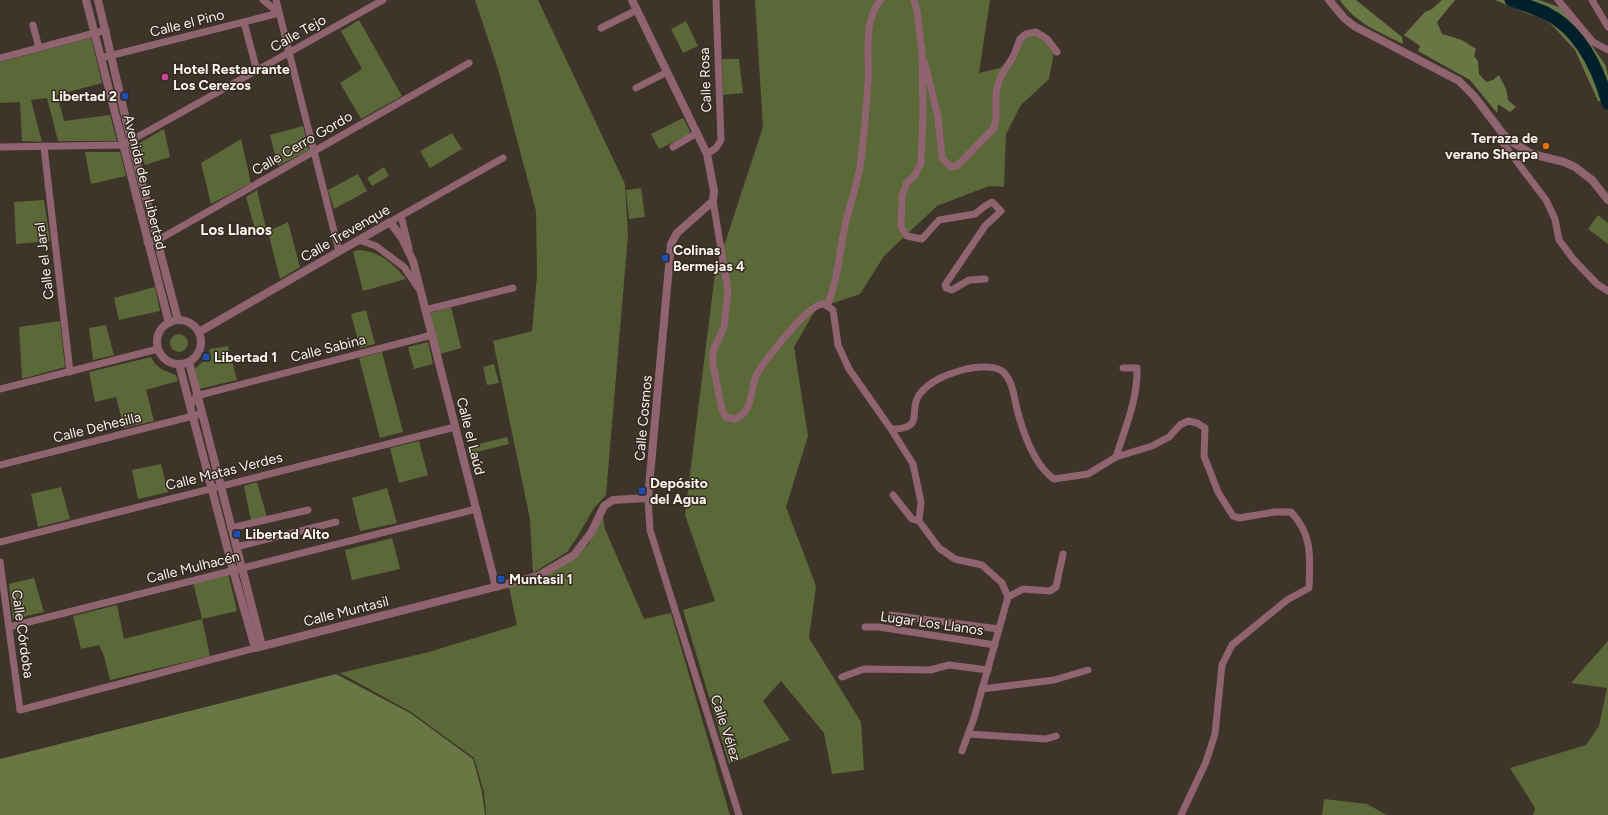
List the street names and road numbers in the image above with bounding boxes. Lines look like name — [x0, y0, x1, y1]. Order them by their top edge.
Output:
street label: Calle el Pino — [148, 6, 226, 41]
street label: Calle Tejo — [267, 11, 329, 56]
street label: Calle Rosa — [696, 47, 715, 113]
street label: Calle Cerro Gordo — [249, 108, 355, 179]
street label: Avenida de la Libertad — [119, 113, 170, 251]
street label: Calle Trevenque — [298, 201, 393, 266]
street label: Calle el Jaral — [31, 221, 58, 301]
street label: Calle Sabina — [289, 331, 367, 366]
street label: Calle Cosmos — [631, 375, 656, 462]
street label: Calle el Laúd — [453, 396, 488, 477]
street label: Calle Dehesilla — [51, 408, 143, 447]
street label: Calle Matas Verdes — [164, 449, 284, 494]
street label: Calle Mulhacén — [145, 548, 242, 587]
street label: Calle Córdoba — [8, 589, 37, 679]
street label: Calle Muntasil — [302, 593, 390, 630]
street label: Lugar Los Llanos — [879, 608, 985, 639]
street label: Calle Vélez — [707, 693, 744, 764]

